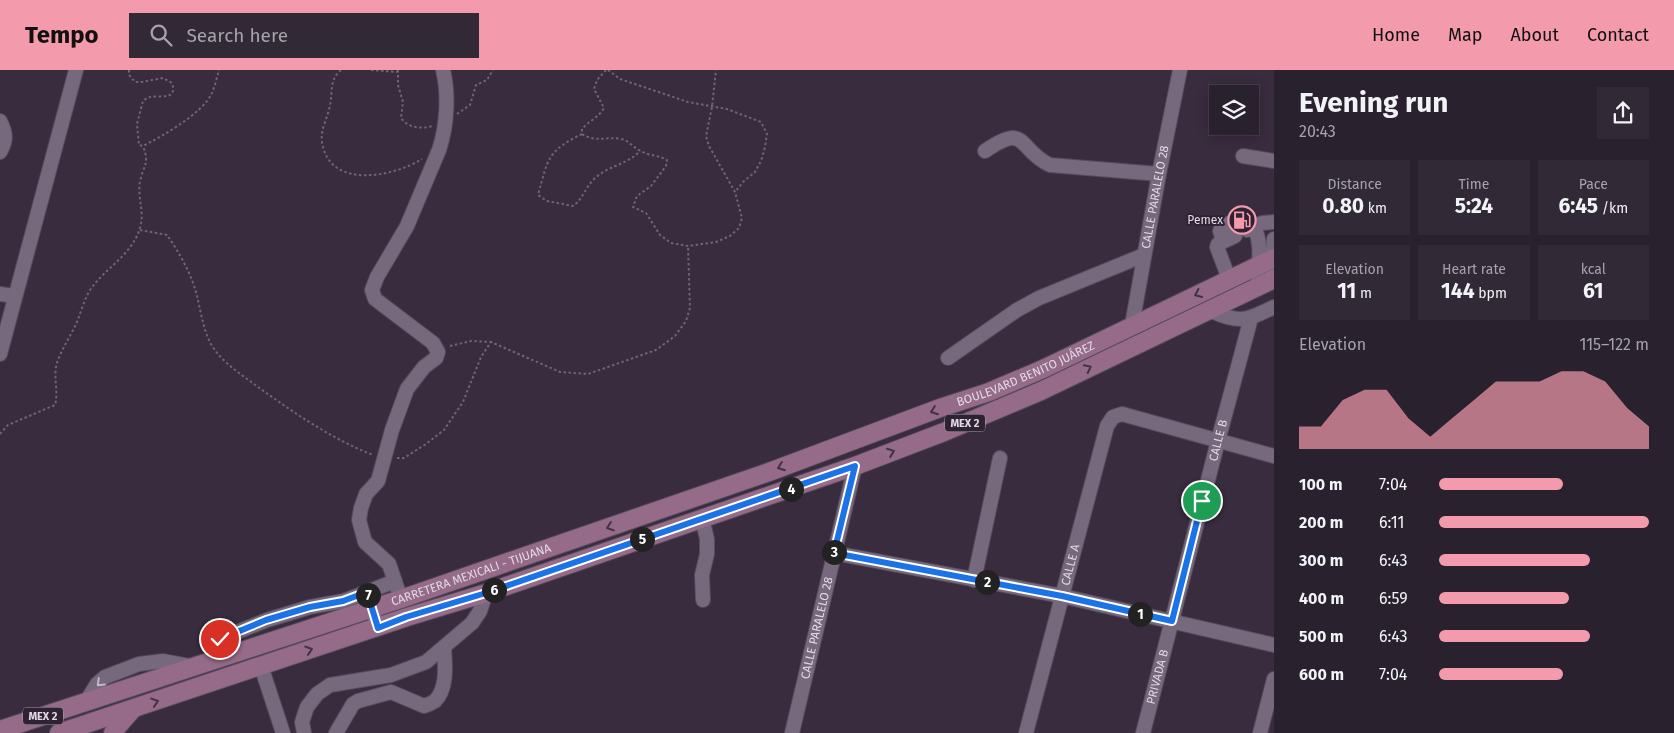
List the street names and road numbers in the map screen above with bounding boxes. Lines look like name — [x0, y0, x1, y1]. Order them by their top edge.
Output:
street label: CALLE PARALELO 28 — [1139, 144, 1172, 250]
street label: BOULEVARD BENITO JUÁREZ — [955, 338, 1097, 409]
road number: MEX 2 — [945, 414, 985, 432]
street label: CALLE B — [1206, 418, 1230, 463]
street label: CARRETERA MEXICALI - TIJUANA — [389, 541, 553, 609]
street label: CALLE A — [1058, 543, 1083, 587]
street label: CALLE PARALELO 28 — [798, 575, 836, 680]
street label: PRIVADA B — [1144, 648, 1171, 706]
road number: MEX 2 — [23, 707, 63, 724]

